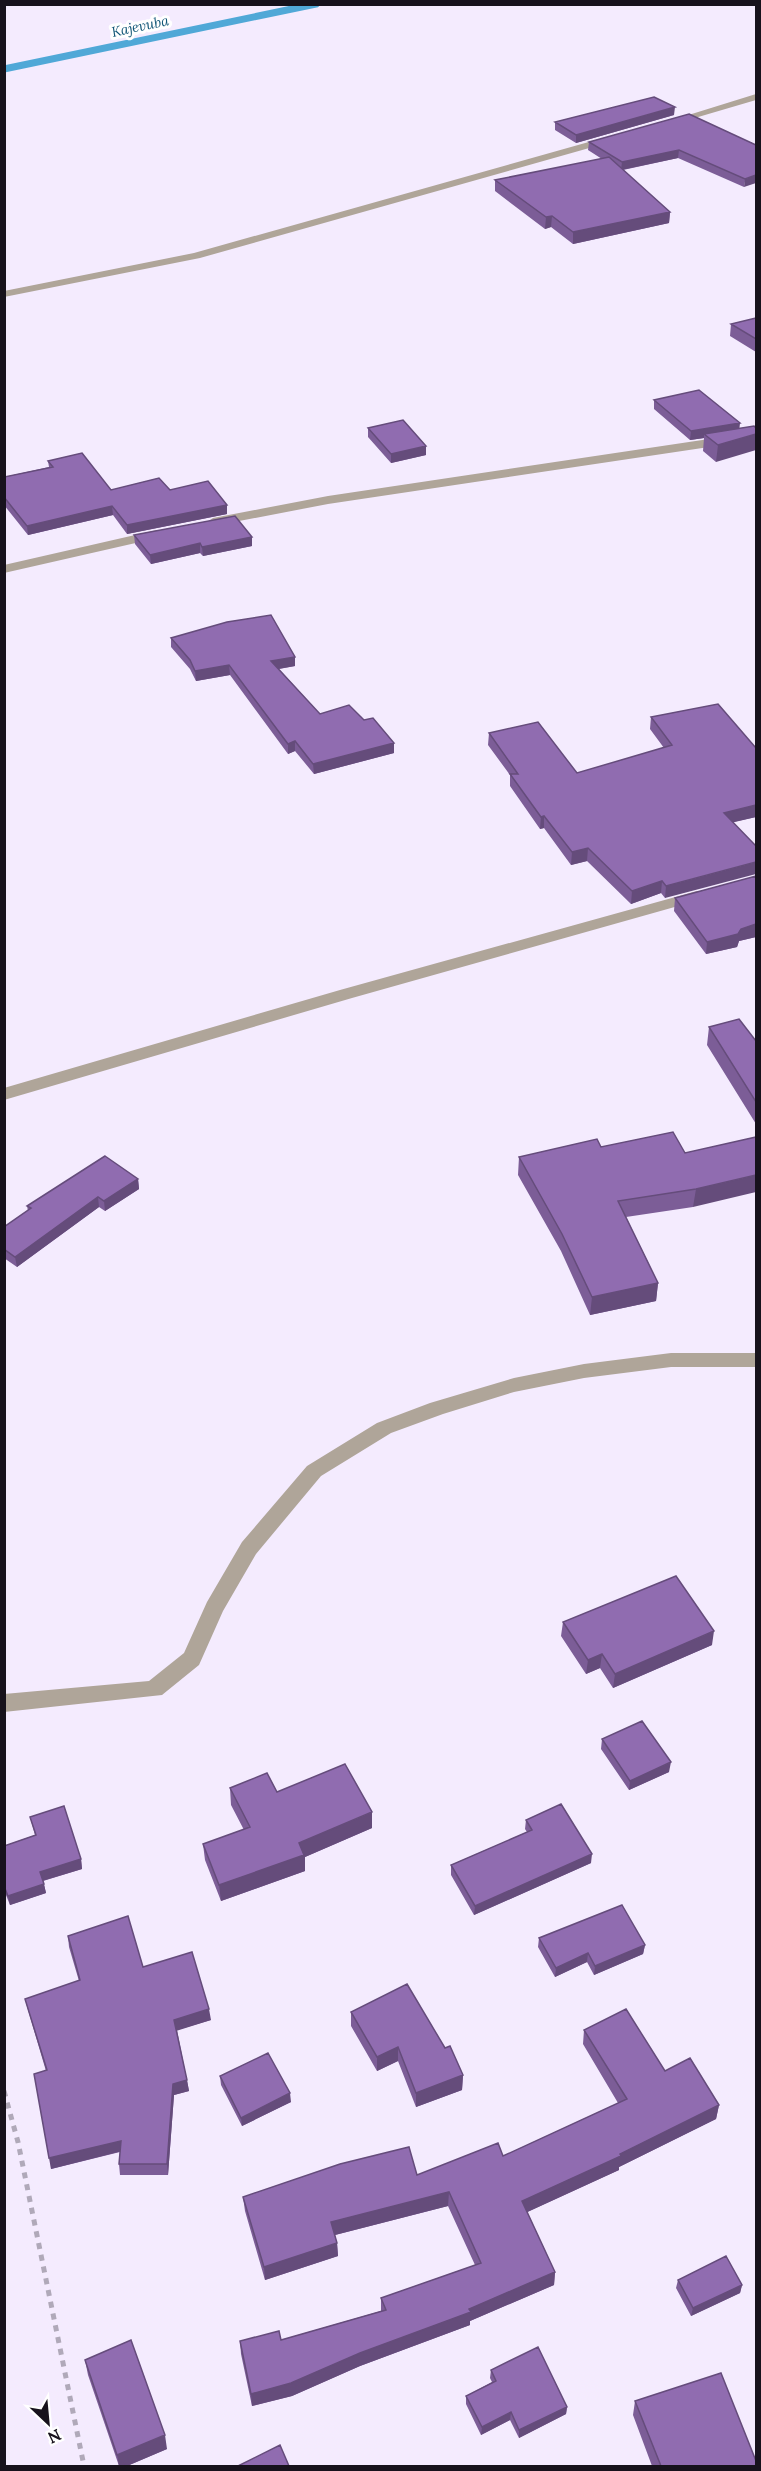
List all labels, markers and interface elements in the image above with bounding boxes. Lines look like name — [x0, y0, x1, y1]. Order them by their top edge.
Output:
water label: Kajevuba — [110, 11, 171, 41]
north arrow — [18, 2393, 78, 2453]
text: N — [45, 2425, 65, 2448]

